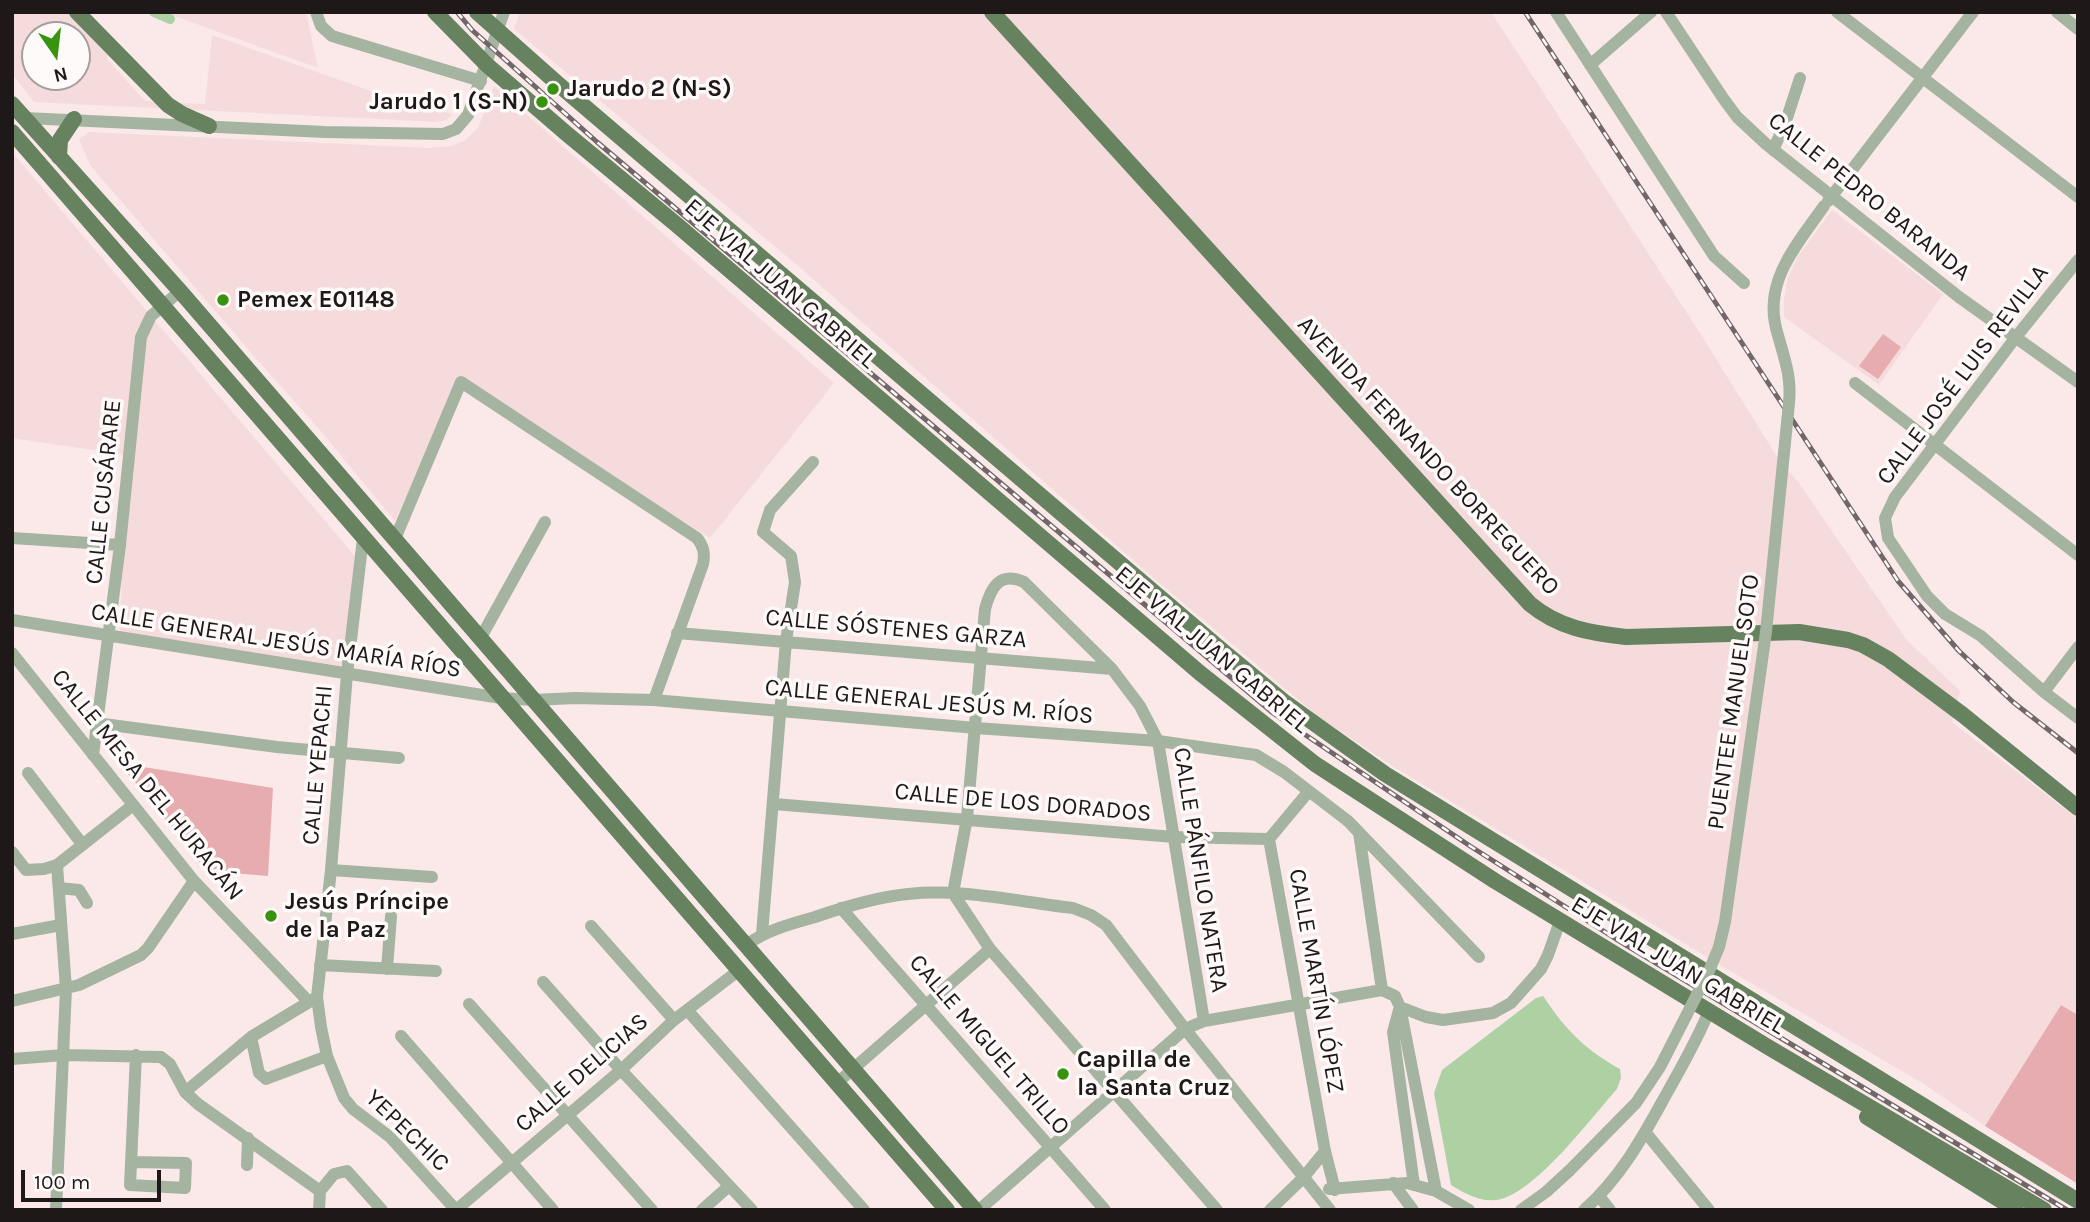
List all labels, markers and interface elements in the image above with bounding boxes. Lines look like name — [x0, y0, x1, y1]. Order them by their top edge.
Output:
north arrow — [21, 21, 91, 91]
text: N — [51, 62, 70, 87]
place label: Jarudo 2 (N-S) — [567, 75, 732, 103]
marker: Jarudo 2 (N-S) — [545, 81, 561, 97]
place label: Jarudo 1 (S-N) — [369, 88, 528, 116]
marker: Jarudo 1 (S-N) — [534, 94, 550, 110]
street label: CALLE PEDRO BARANDA — [1762, 107, 1976, 287]
street label: EJE VIAL JUAN GABRIEL — [678, 193, 882, 375]
street label: CALLE JOSÉ LUIS REVILLA — [1871, 260, 2055, 490]
place label: Pemex E01148 — [237, 286, 395, 314]
marker: Pemex E01148 — [215, 292, 231, 308]
street label: AVENIDA FERNANDO BORREGUERO — [1291, 310, 1565, 602]
street label: CALLE CUSÁRARE — [80, 398, 128, 586]
street label: EJE VIAL JUAN GABRIEL — [1109, 560, 1315, 740]
street label: PUENTEE MANUEL SOTO — [1702, 572, 1766, 832]
street label: CALLE GENERAL JESÚS MARÍA RÍOS — [89, 597, 463, 685]
street label: CALLE SÓSTENES GARZA — [764, 603, 1028, 655]
street label: CALLE MESA DEL HURACÁN — [45, 664, 249, 906]
street label: CALLE GENERAL JESÚS M. RÍOS — [764, 673, 1094, 731]
street label: CALLE YEPACHI — [297, 684, 339, 846]
street label: CALLE PÁNFILO NATERA — [1166, 745, 1234, 995]
street label: CALLE DE LOS DORADOS — [893, 777, 1153, 829]
street label: CALLE MARTÍN LÓPEZ — [1282, 866, 1350, 1096]
place label: Jesús Príncipe de la Paz — [285, 888, 449, 944]
street label: EJE VIAL JUAN GABRIEL — [1566, 891, 1790, 1041]
marker: Jesús Príncipe de la Paz — [263, 908, 279, 924]
street label: CALLE MIGUEL TRILLO — [903, 949, 1075, 1141]
street label: CALLE DELICIAS — [509, 1007, 655, 1139]
place label: Capilla de la Santa Cruz — [1077, 1046, 1230, 1102]
marker: Capilla de la Santa Cruz — [1055, 1066, 1071, 1082]
street label: YEPECHIC — [359, 1084, 455, 1178]
scale bar — [24, 1156, 164, 1200]
text: 100 m — [34, 1170, 91, 1194]

